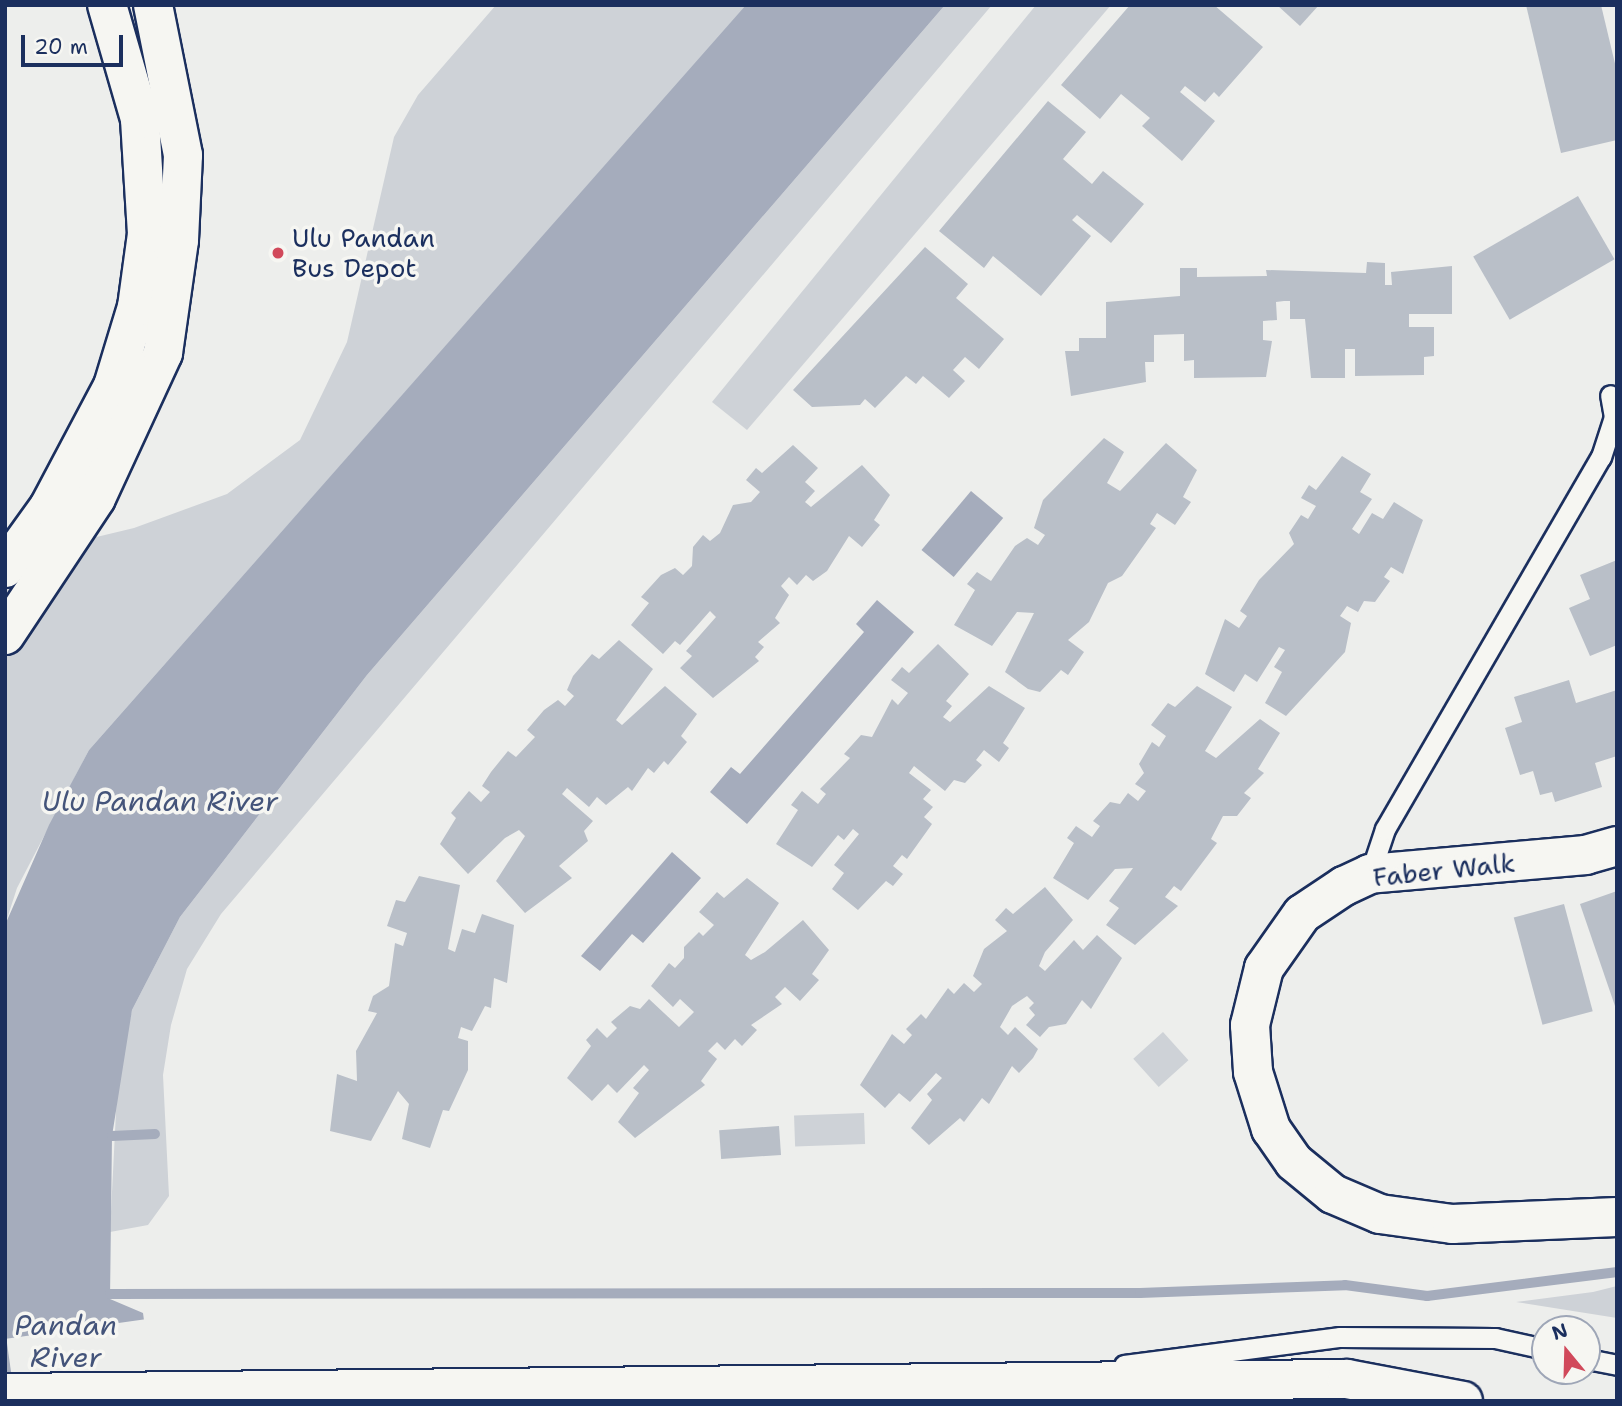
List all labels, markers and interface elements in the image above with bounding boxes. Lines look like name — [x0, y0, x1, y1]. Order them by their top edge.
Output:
scale bar — [24, 21, 126, 65]
text: 20 m — [34, 33, 88, 61]
place label: Ulu Pandan Bus Depot — [292, 222, 435, 284]
marker: Ulu Pandan Bus Depot — [270, 245, 286, 261]
water label: Ulu Pandan River — [42, 784, 278, 818]
street label: Faber Walk — [1371, 847, 1517, 893]
water label: Pandan River — [15, 1308, 117, 1374]
north arrow — [1531, 1315, 1601, 1385]
text: N — [1548, 1317, 1571, 1346]

